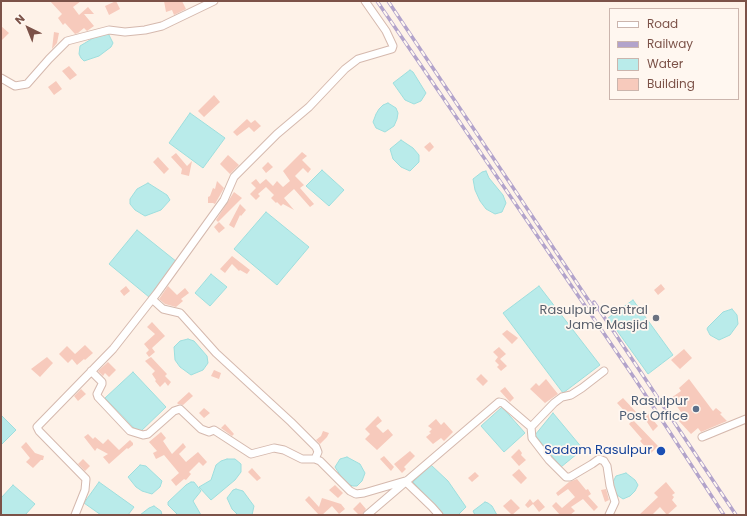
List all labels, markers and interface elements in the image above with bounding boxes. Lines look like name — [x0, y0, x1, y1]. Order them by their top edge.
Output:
north arrow — [8, 8, 48, 48]
legend — [609, 8, 739, 100]
text: N — [11, 11, 28, 28]
text: Road — [647, 15, 678, 32]
text: Railway — [647, 35, 693, 52]
text: Water — [647, 55, 683, 72]
text: Building — [647, 75, 695, 92]
place label: Rasulpur Central Jame Masjid — [540, 303, 648, 334]
marker: Rasulpur Central Jame Masjid — [651, 313, 661, 323]
place label: Rasulpur Post Office — [619, 394, 688, 425]
marker: Rasulpur Post Office — [691, 404, 701, 414]
place label: Sadam Rasulpur — [544, 443, 652, 459]
marker: Sadam Rasulpur — [655, 445, 667, 457]

